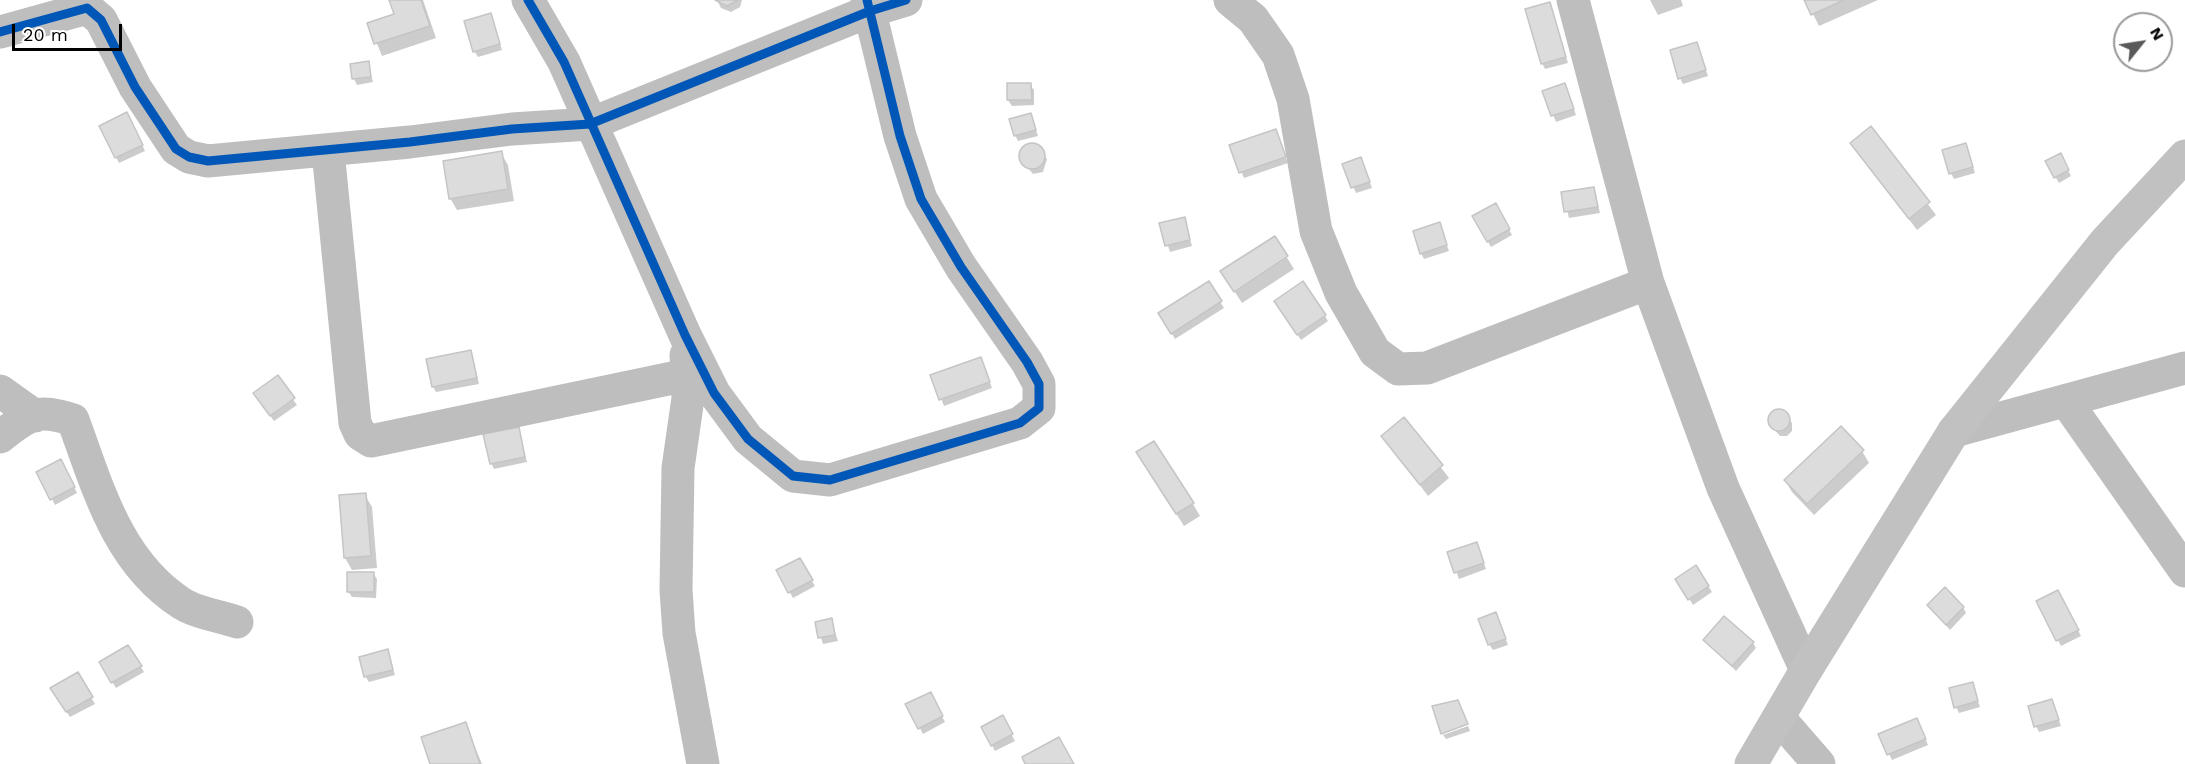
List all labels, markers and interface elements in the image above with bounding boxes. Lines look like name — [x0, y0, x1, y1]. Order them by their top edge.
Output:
scale bar — [15, 12, 124, 50]
north arrow — [2113, 12, 2173, 72]
text: 20 m — [23, 24, 68, 45]
text: N — [2146, 24, 2168, 44]

